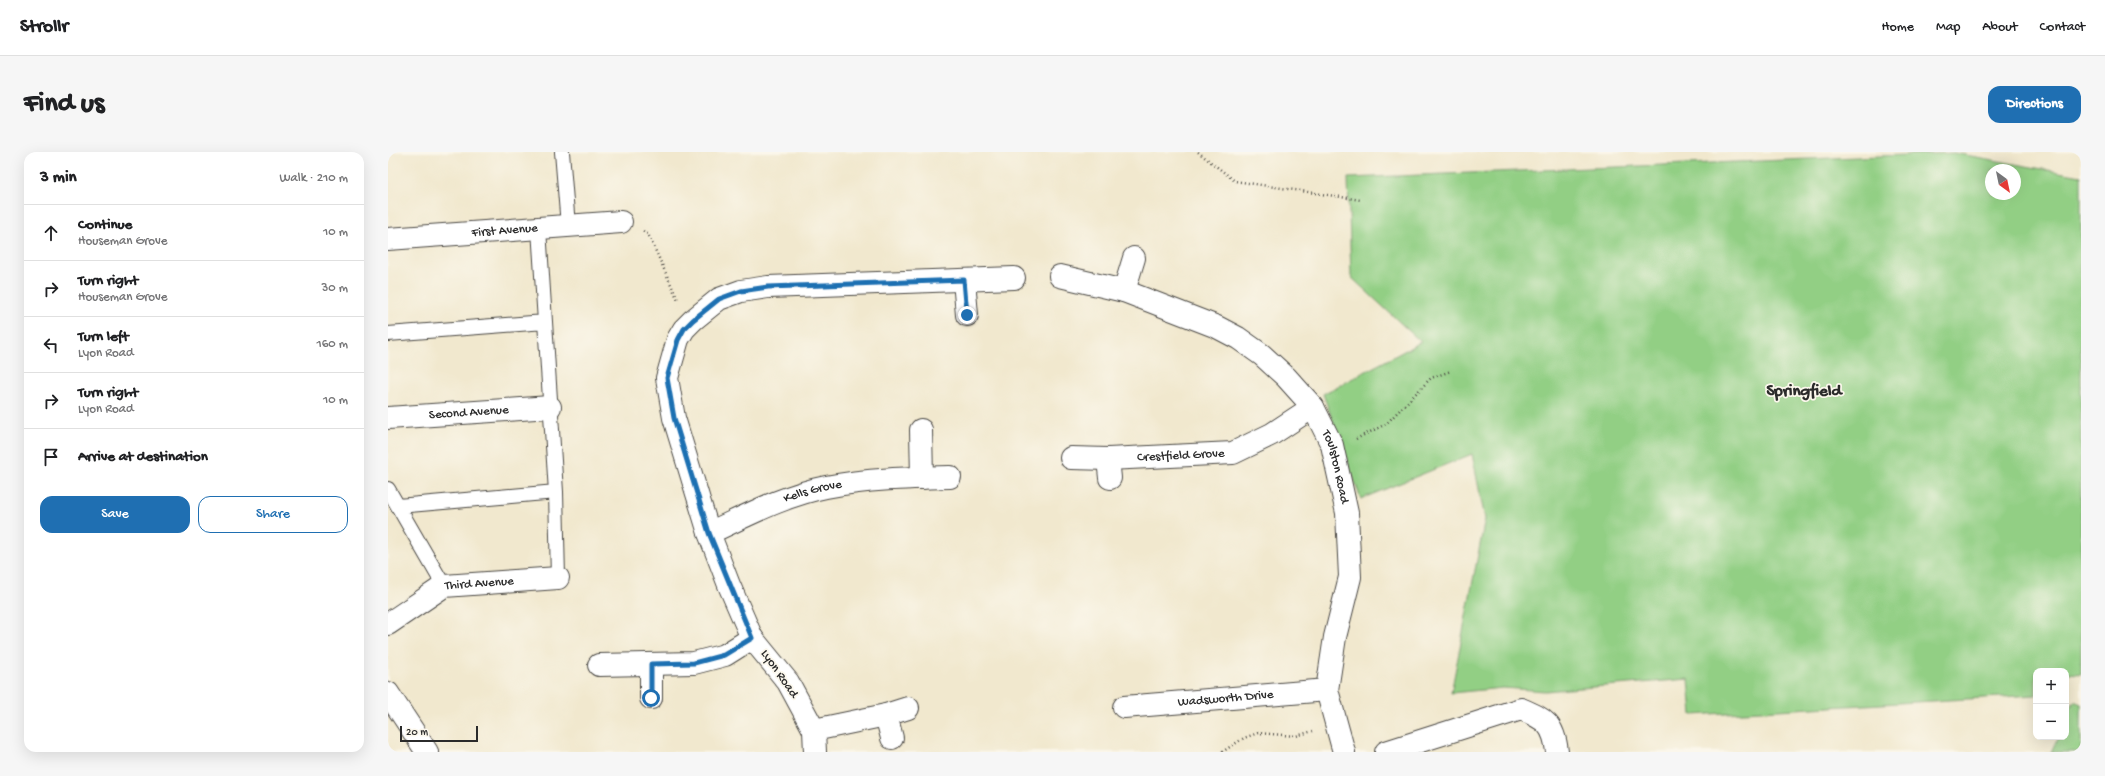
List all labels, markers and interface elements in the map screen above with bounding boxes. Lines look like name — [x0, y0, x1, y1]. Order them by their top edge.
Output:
text: Strollr — [20, 16, 68, 39]
text: Home — [1882, 19, 1914, 36]
text: Map — [1936, 19, 1960, 36]
text: About — [1982, 19, 2018, 36]
text: Contact — [2040, 19, 2085, 36]
button: Directions — [1988, 86, 2081, 123]
text: Find us — [24, 88, 104, 121]
north arrow — [1985, 164, 2021, 200]
text: 3 min — [40, 168, 77, 188]
text: Walk · 210 m — [280, 171, 348, 186]
text: Continue — [78, 216, 132, 234]
street label: First Avenue — [470, 221, 539, 240]
icon: ahead — [40, 222, 62, 244]
text: 10 m — [323, 225, 348, 240]
text: Houseman Grove — [78, 234, 167, 249]
text: Turn right — [78, 272, 138, 290]
icon: right — [40, 278, 62, 300]
text: 30 m — [322, 281, 348, 296]
text: Houseman Grove — [78, 290, 167, 305]
route end — [958, 306, 976, 324]
text: Turn left — [78, 328, 129, 346]
icon: left — [40, 334, 62, 356]
text: 160 m — [316, 337, 348, 352]
text: Lyon Road — [78, 346, 134, 361]
district label: Springfield — [1766, 382, 1844, 402]
text: Turn right — [78, 384, 138, 402]
icon: right — [40, 390, 62, 412]
text: 10 m — [323, 393, 348, 408]
text: Lyon Road — [78, 402, 134, 417]
street label: Second Avenue — [428, 402, 509, 423]
street label: Toulston Road — [1318, 427, 1352, 506]
icon: arrive — [40, 446, 62, 468]
street label: Crestfield Grove — [1137, 446, 1225, 465]
text: Arrive at destination — [78, 448, 208, 466]
street label: Kells Grove — [781, 477, 843, 506]
button: Save — [40, 496, 190, 533]
button: Share — [198, 496, 348, 533]
street label: Third Avenue — [443, 574, 515, 594]
street label: Lyon Road — [757, 647, 802, 702]
map controls — [2033, 668, 2069, 740]
button: + — [2033, 668, 2069, 704]
street label: Wadsworth Drive — [1177, 687, 1274, 710]
route start — [642, 689, 660, 707]
button: − — [2033, 704, 2069, 740]
scale bar — [400, 724, 478, 743]
text: 20 m — [406, 727, 428, 739]

